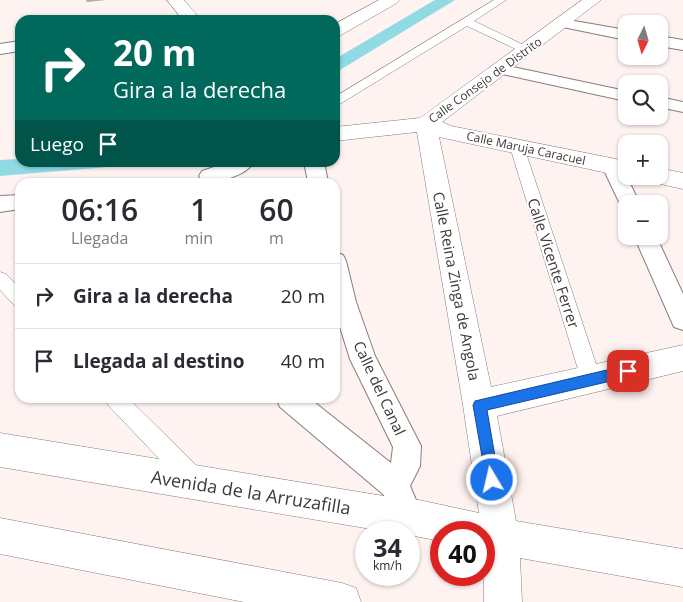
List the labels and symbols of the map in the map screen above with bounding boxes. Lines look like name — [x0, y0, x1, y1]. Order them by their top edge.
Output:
north arrow — [618, 15, 668, 65]
street label: Calle Consejo de Distrito — [425, 33, 545, 127]
street label: Calle Maruja Caracuel — [465, 127, 587, 169]
street label: Calle Reina Zinga de Angola — [429, 190, 485, 382]
street label: Calle Vicente Ferrer — [523, 195, 585, 331]
street label: Calle del Canal — [349, 338, 411, 438]
pin — [607, 350, 649, 392]
position arrow — [465, 453, 517, 505]
street label: Avenida de la Arruzafilla — [149, 464, 353, 520]
speed limit sign: 40 — [430, 521, 495, 586]

